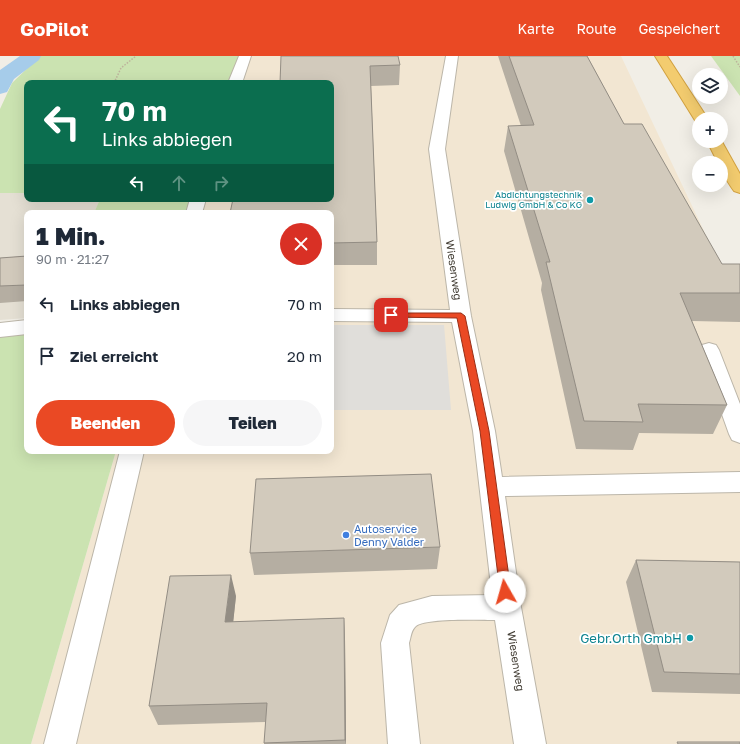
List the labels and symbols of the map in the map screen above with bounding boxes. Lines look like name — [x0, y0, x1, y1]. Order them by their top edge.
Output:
place label: Abdichtungstechnik Ludwig GmbH & Co KG — [485, 189, 582, 210]
marker: Abdichtungstechnik Ludwig GmbH & Co KG — [585, 195, 595, 205]
street label: Wiesenweg — [444, 239, 465, 301]
pin — [374, 298, 408, 332]
place label: Autoservice Denny Valder — [354, 522, 425, 548]
marker: Autoservice Denny Valder — [341, 530, 351, 540]
position arrow — [484, 571, 526, 613]
street label: Wiesenweg — [505, 630, 528, 692]
place label: Gebr.Orth GmbH — [580, 630, 682, 646]
marker: Gebr.Orth GmbH — [685, 633, 695, 643]

